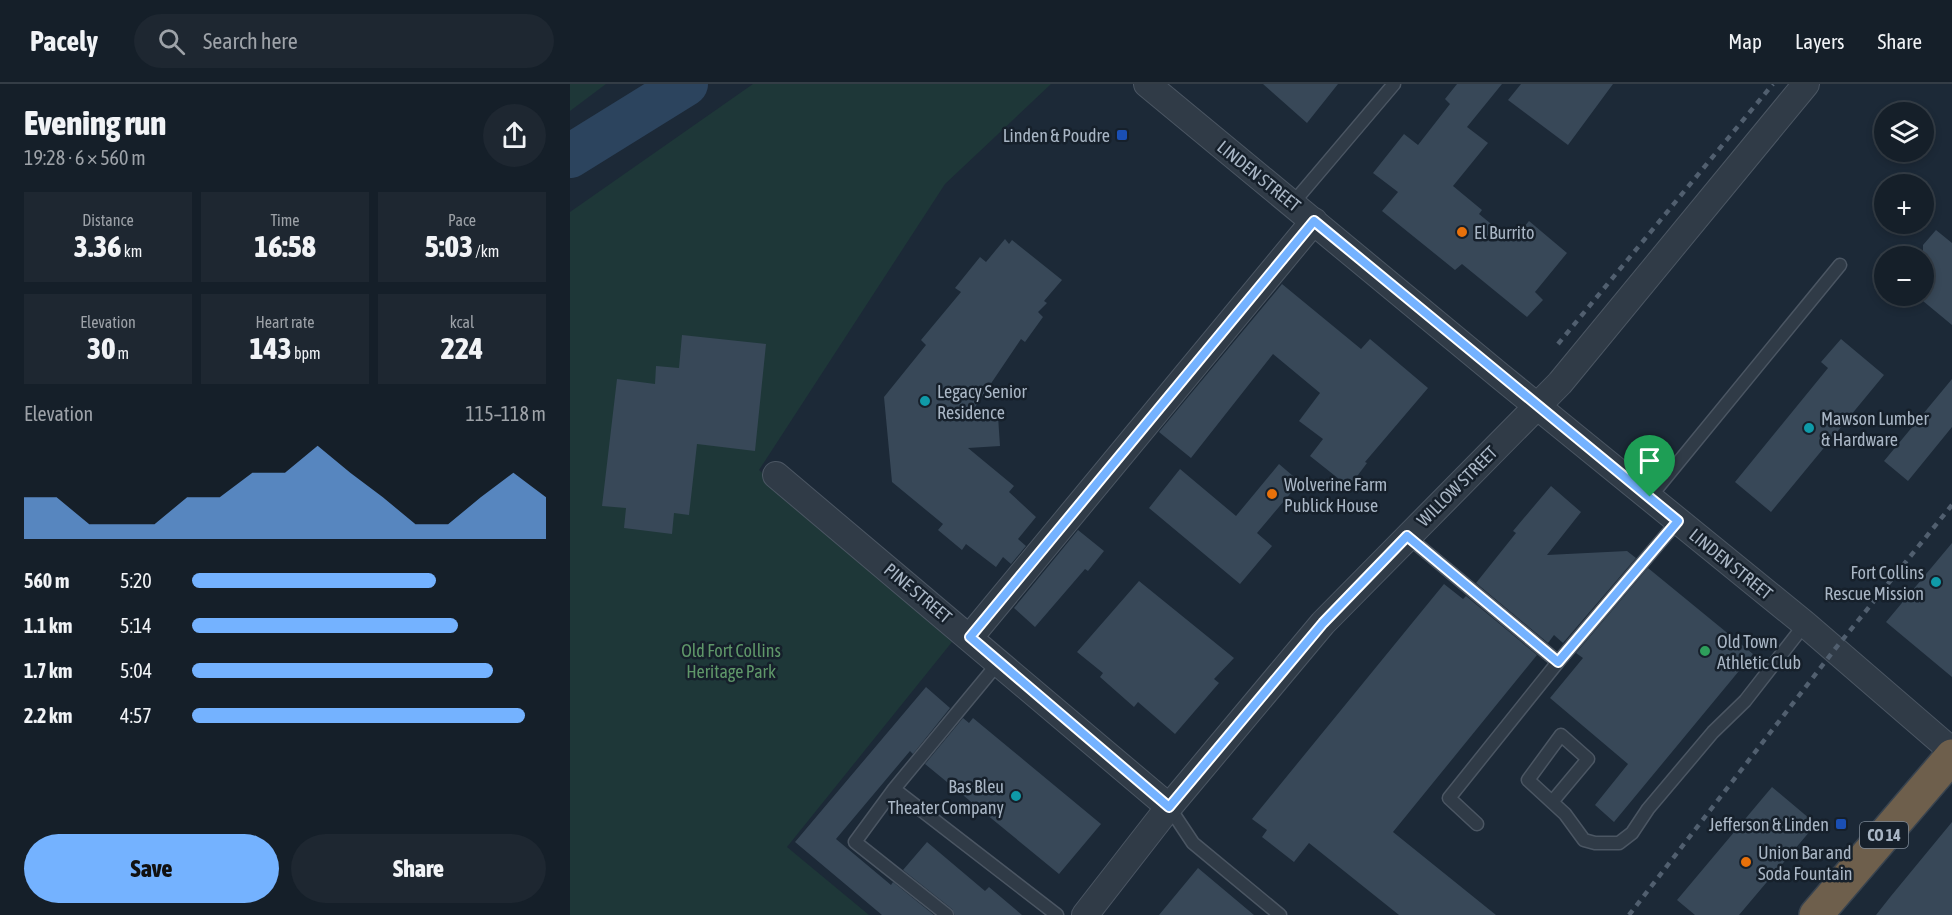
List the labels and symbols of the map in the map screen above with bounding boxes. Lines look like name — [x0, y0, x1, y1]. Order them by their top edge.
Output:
place label: Linden & Poudre — [1003, 125, 1110, 146]
marker: Linden & Poudre — [1115, 128, 1129, 142]
street label: LINDEN STREET — [1213, 136, 1305, 216]
place label: El Burrito — [1474, 222, 1534, 243]
marker: El Burrito — [1455, 225, 1469, 239]
place label: Legacy Senior Residence — [937, 381, 1027, 423]
marker: Legacy Senior Residence — [918, 394, 932, 408]
place label: Mawson Lumber & Hardware — [1821, 408, 1930, 450]
marker: Mawson Lumber & Hardware — [1802, 421, 1816, 435]
pin — [1624, 435, 1675, 497]
street label: WILLOW STREET — [1413, 441, 1502, 530]
place label: Wolverine Farm Publick House — [1284, 474, 1387, 516]
marker: Wolverine Farm Publick House — [1265, 487, 1279, 501]
street label: LINDEN STREET — [1685, 524, 1777, 604]
street label: PINE STREET — [880, 559, 956, 627]
place label: Fort Collins Rescue Mission — [1824, 562, 1924, 604]
marker: Fort Collins Rescue Mission — [1929, 575, 1943, 589]
place label: Old Town Athletic Club — [1717, 631, 1801, 673]
park label: Old Fort Collins Heritage Park — [681, 640, 781, 682]
marker: Old Town Athletic Club — [1698, 644, 1712, 658]
place label: Bas Bleu Theater Company — [888, 776, 1004, 818]
marker: Bas Bleu Theater Company — [1009, 789, 1023, 803]
place label: Jefferson & Linden — [1709, 814, 1829, 835]
marker: Jefferson & Linden — [1834, 817, 1848, 831]
road number: CO 14 — [1860, 822, 1908, 848]
place label: Union Bar and Soda Fountain — [1758, 842, 1853, 884]
marker: Union Bar and Soda Fountain — [1739, 855, 1753, 869]

